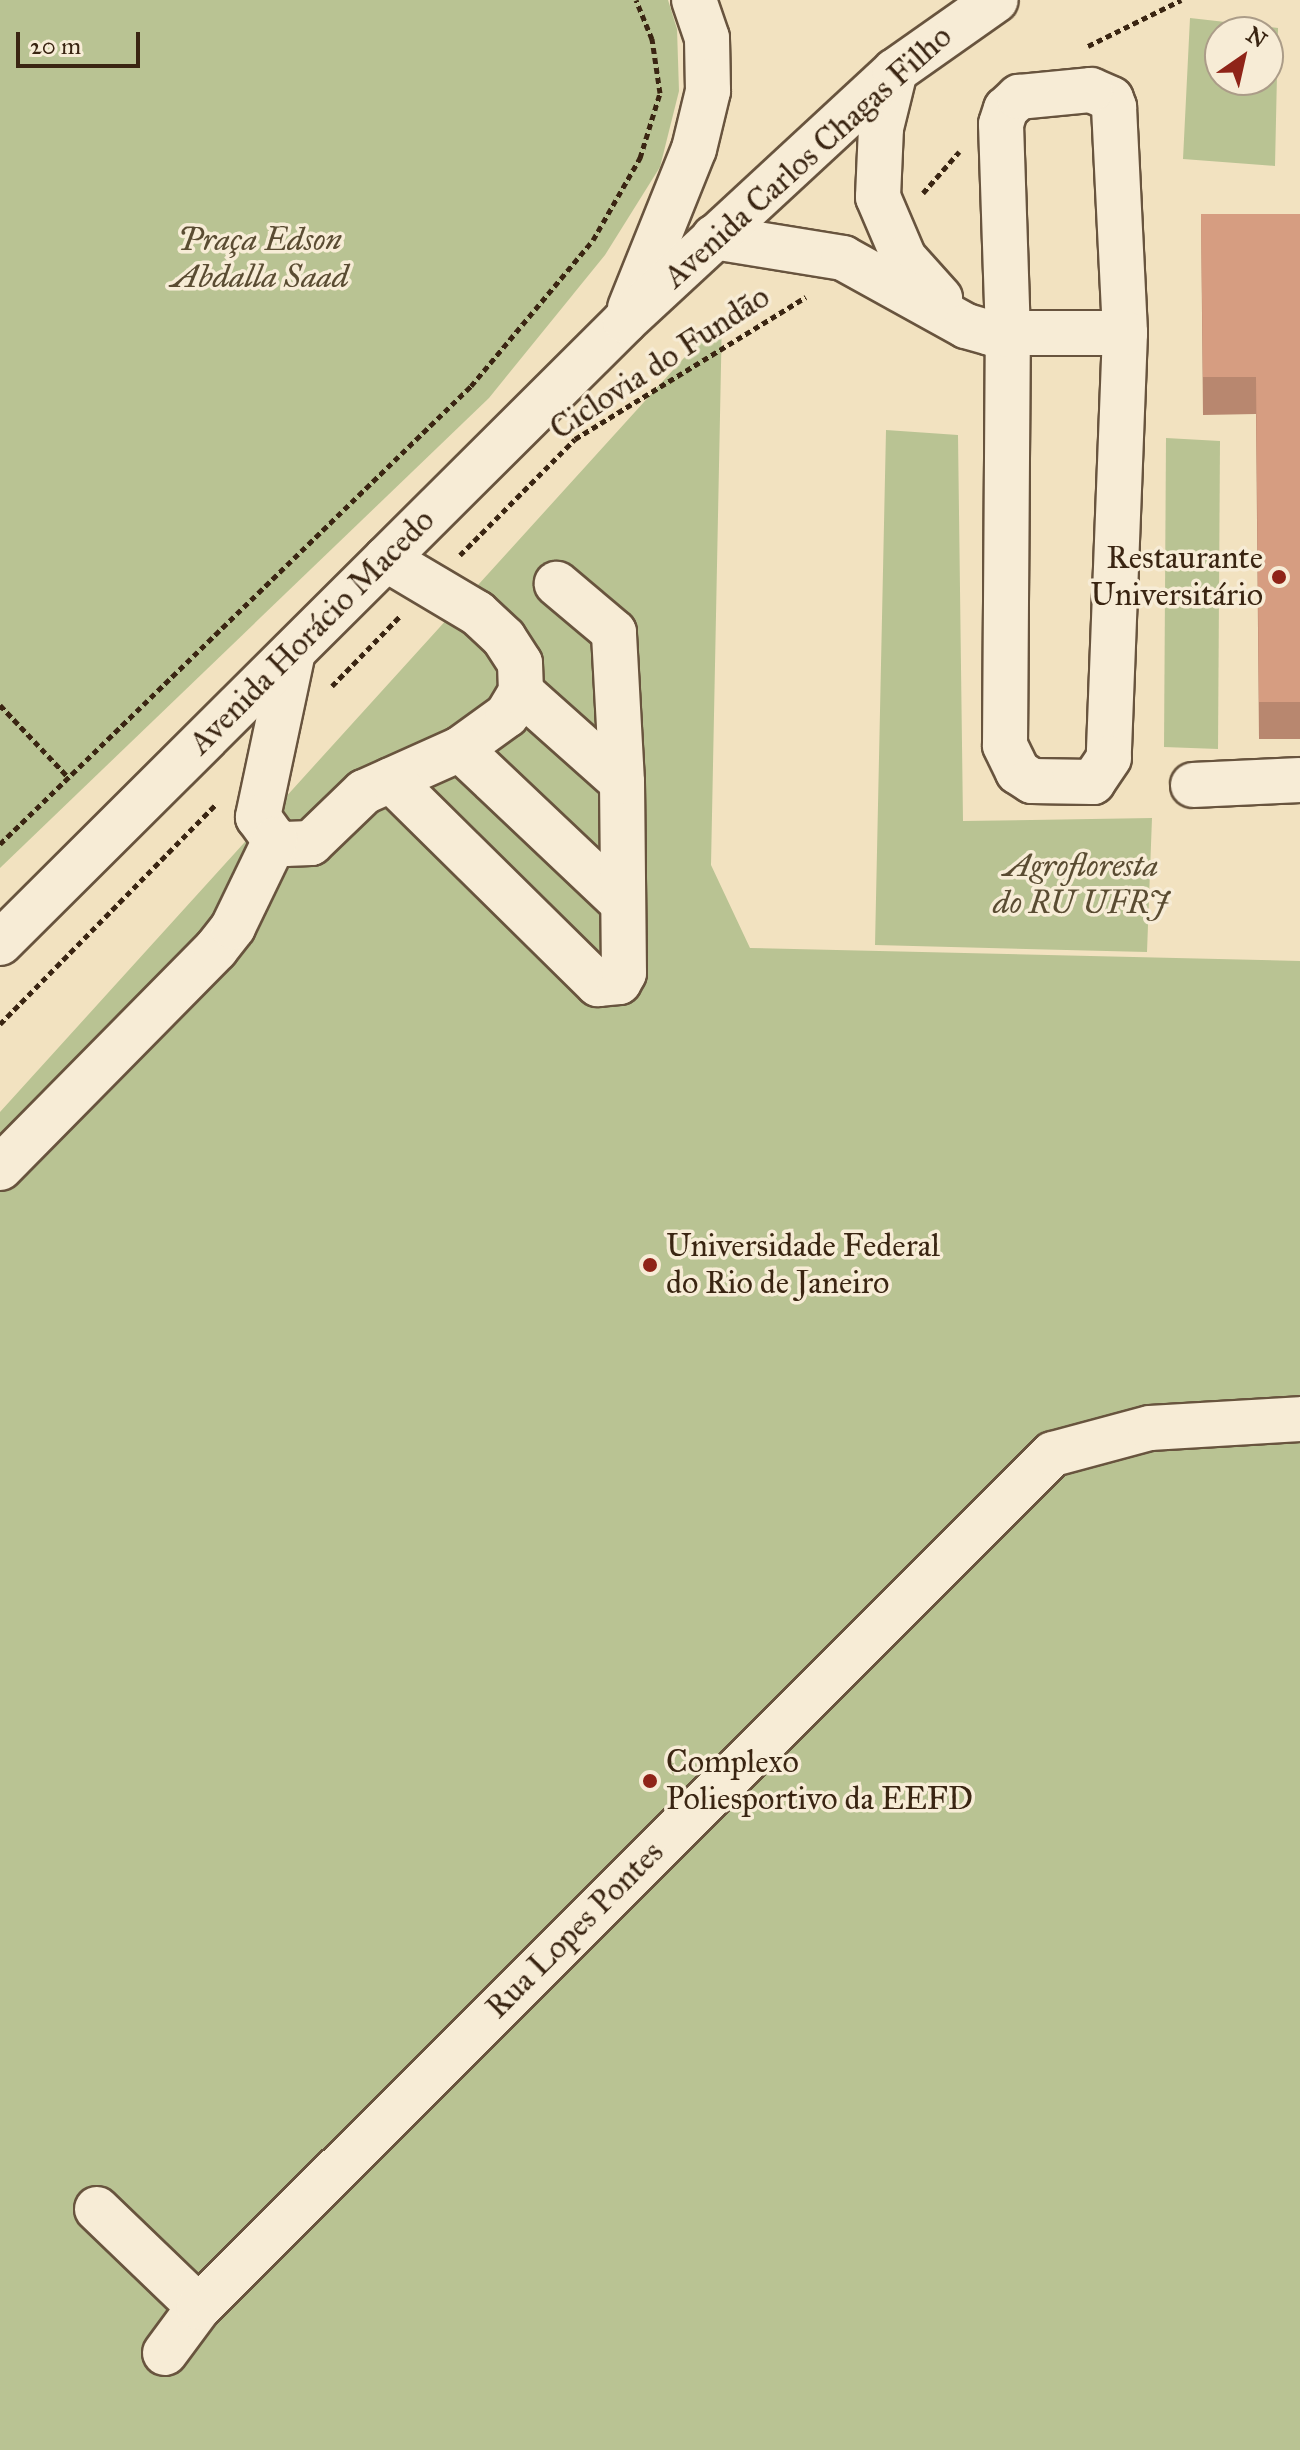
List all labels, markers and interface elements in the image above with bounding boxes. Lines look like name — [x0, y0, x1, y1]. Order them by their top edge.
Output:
scale bar — [20, 16, 144, 66]
north arrow — [1204, 16, 1284, 96]
street label: Avenida Carlos Chagas Filho — [656, 18, 960, 296]
text: N — [1241, 21, 1272, 54]
text: 20 m — [30, 31, 81, 61]
park label: Praça Edson Abdalla Saad — [171, 222, 349, 297]
street label: Ciclovia do Fundão — [543, 278, 777, 448]
street label: Avenida Horácio Macedo — [181, 501, 443, 763]
place label: Restaurante Universitário — [1090, 540, 1263, 615]
marker: Restaurante Universitário — [1270, 568, 1288, 586]
park label: Agrofloresta do RU UFRJ — [993, 848, 1169, 923]
place label: Universidade Federal do Rio de Janeiro — [666, 1228, 940, 1303]
marker: Universidade Federal do Rio de Janeiro — [641, 1256, 659, 1274]
place label: Complexo Poliesportivo da EEFD — [666, 1744, 973, 1819]
marker: Complexo Poliesportivo da EEFD — [641, 1772, 659, 1790]
street label: Rua Lopes Pontes — [478, 1833, 672, 2027]

